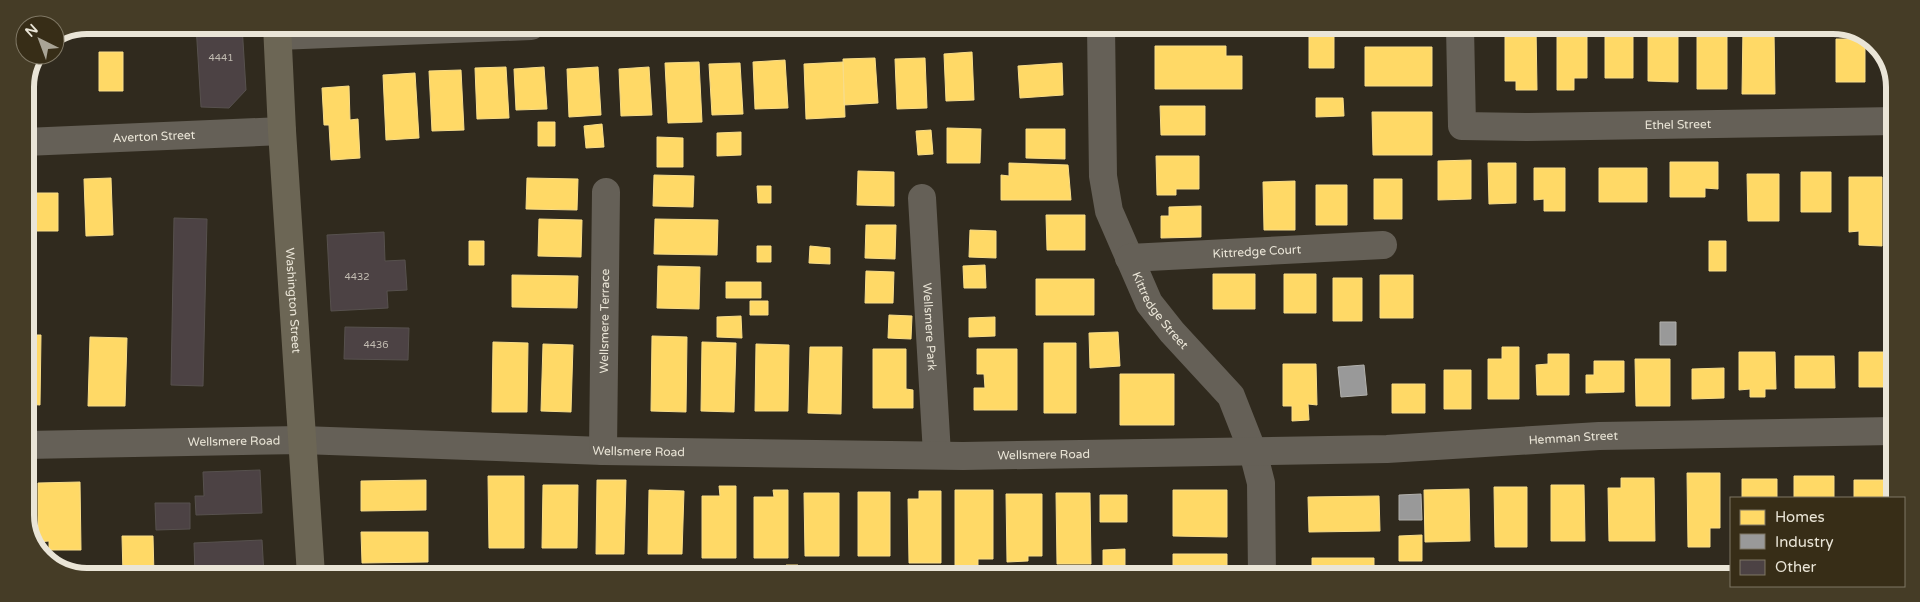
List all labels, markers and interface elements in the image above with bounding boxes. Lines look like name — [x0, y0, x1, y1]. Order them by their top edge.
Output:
north arrow — [15, 15, 65, 65]
text: N — [22, 21, 42, 41]
house number: 4441 — [208, 52, 234, 64]
street label: Ethel Street — [1645, 117, 1712, 132]
street label: Averton Street — [112, 128, 196, 145]
street label: Kittredge Court — [1212, 242, 1302, 261]
street label: Washington Street — [283, 247, 304, 354]
street label: Wellsmere Terrace — [597, 268, 612, 373]
street label: Kittredge Street — [1129, 270, 1191, 352]
house number: 4432 — [344, 271, 370, 283]
street label: Wellsmere Park — [920, 282, 939, 372]
house number: 4436 — [363, 339, 389, 351]
street label: Hemman Street — [1528, 429, 1618, 447]
street label: Wellsmere Road — [188, 433, 280, 449]
street label: Wellsmere Road — [592, 444, 685, 459]
street label: Wellsmere Road — [997, 447, 1090, 462]
legend — [1730, 497, 1905, 587]
text: Homes — [1775, 508, 1825, 526]
text: Industry — [1775, 533, 1834, 551]
text: Other — [1775, 558, 1817, 576]

